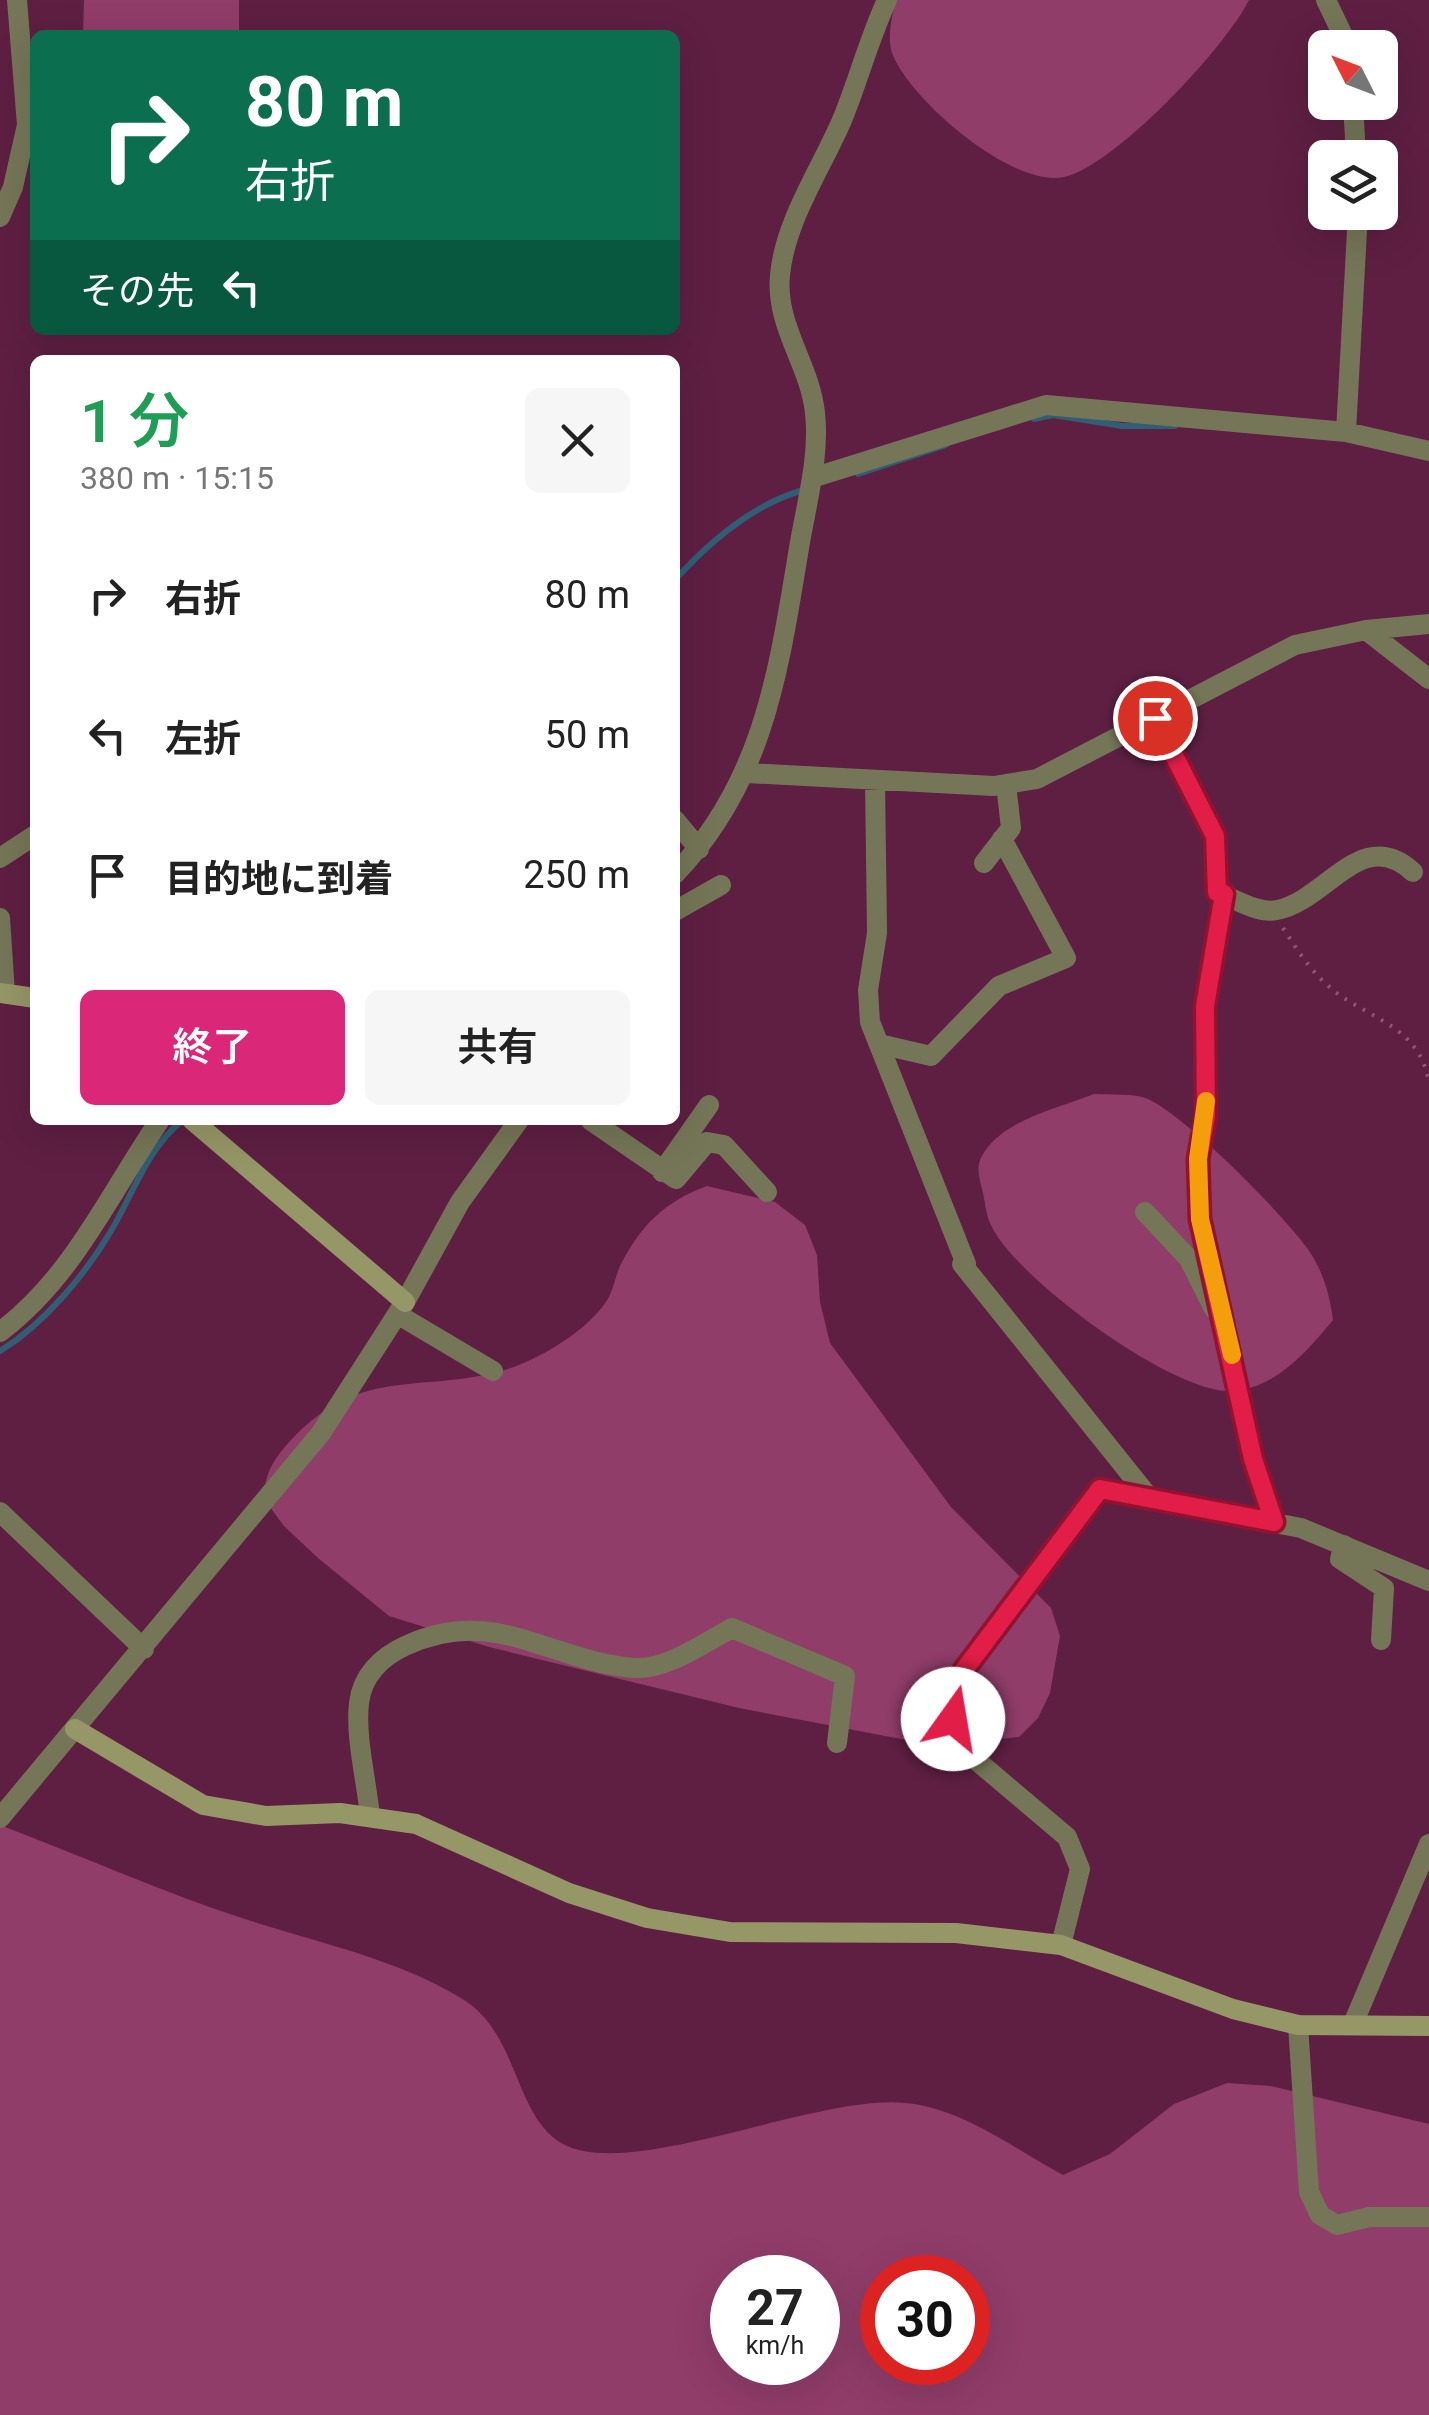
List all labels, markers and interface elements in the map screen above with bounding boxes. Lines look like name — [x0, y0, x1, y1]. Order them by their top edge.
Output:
north arrow — [1308, 30, 1398, 120]
map controls — [1308, 30, 1398, 230]
text: 80 m — [245, 61, 403, 143]
icon: right — [80, 70, 210, 200]
button: layers — [1308, 140, 1398, 230]
text: 右折 — [245, 155, 335, 208]
icon: left — [214, 260, 269, 315]
text: その先 — [80, 269, 194, 313]
text: 1 分 — [80, 386, 189, 457]
button: close — [525, 388, 630, 493]
text: 380 m · 15:15 — [80, 459, 274, 497]
icon: right — [80, 568, 135, 623]
text: 80 m — [545, 573, 630, 617]
text: 右折 — [165, 577, 241, 621]
pin — [1113, 676, 1198, 761]
icon: arrive — [1128, 691, 1183, 746]
icon: left — [80, 708, 135, 763]
text: 50 m — [545, 713, 630, 757]
text: 左折 — [165, 717, 241, 761]
icon: arrive — [80, 848, 135, 903]
text: 250 m — [523, 853, 630, 897]
text: 目的地に到着 — [165, 857, 393, 901]
button: 終了 — [80, 990, 345, 1105]
button: 共有 — [365, 990, 630, 1105]
position arrow — [901, 1667, 1005, 1771]
speed limit sign: 30 — [860, 2255, 990, 2385]
text: 27 — [746, 2279, 804, 2337]
text: km/h — [746, 2331, 804, 2360]

